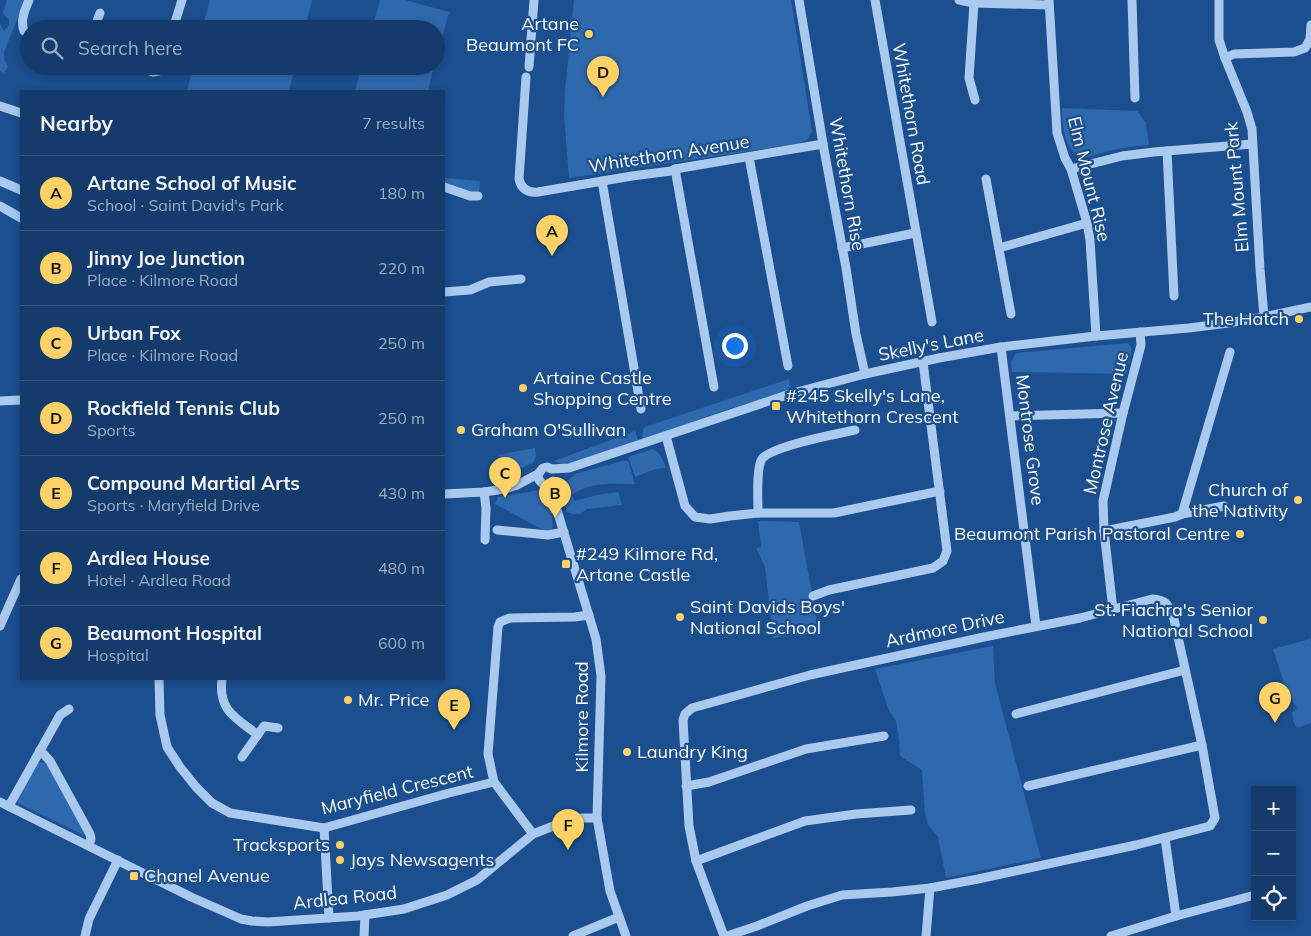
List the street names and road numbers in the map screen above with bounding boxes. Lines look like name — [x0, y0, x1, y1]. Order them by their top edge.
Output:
street label: Whitethorn Road — [888, 41, 935, 187]
street label: Elm Mount Rise — [1063, 114, 1116, 244]
street label: Whitethorn Rise — [824, 115, 871, 252]
street label: Elm Mount Park — [1219, 120, 1254, 253]
street label: Whitethorn Avenue — [587, 129, 751, 178]
street label: Skelly's Lane — [876, 323, 985, 366]
street label: Montrose Avenue — [1078, 349, 1133, 496]
street label: Montrose Grove — [1011, 373, 1050, 507]
street label: Ardmore Drive — [883, 605, 1006, 652]
street label: Kilmore Road — [570, 661, 593, 773]
street label: Maryfield Crescent — [319, 760, 475, 820]
street label: Ardlea Road — [292, 881, 398, 914]

